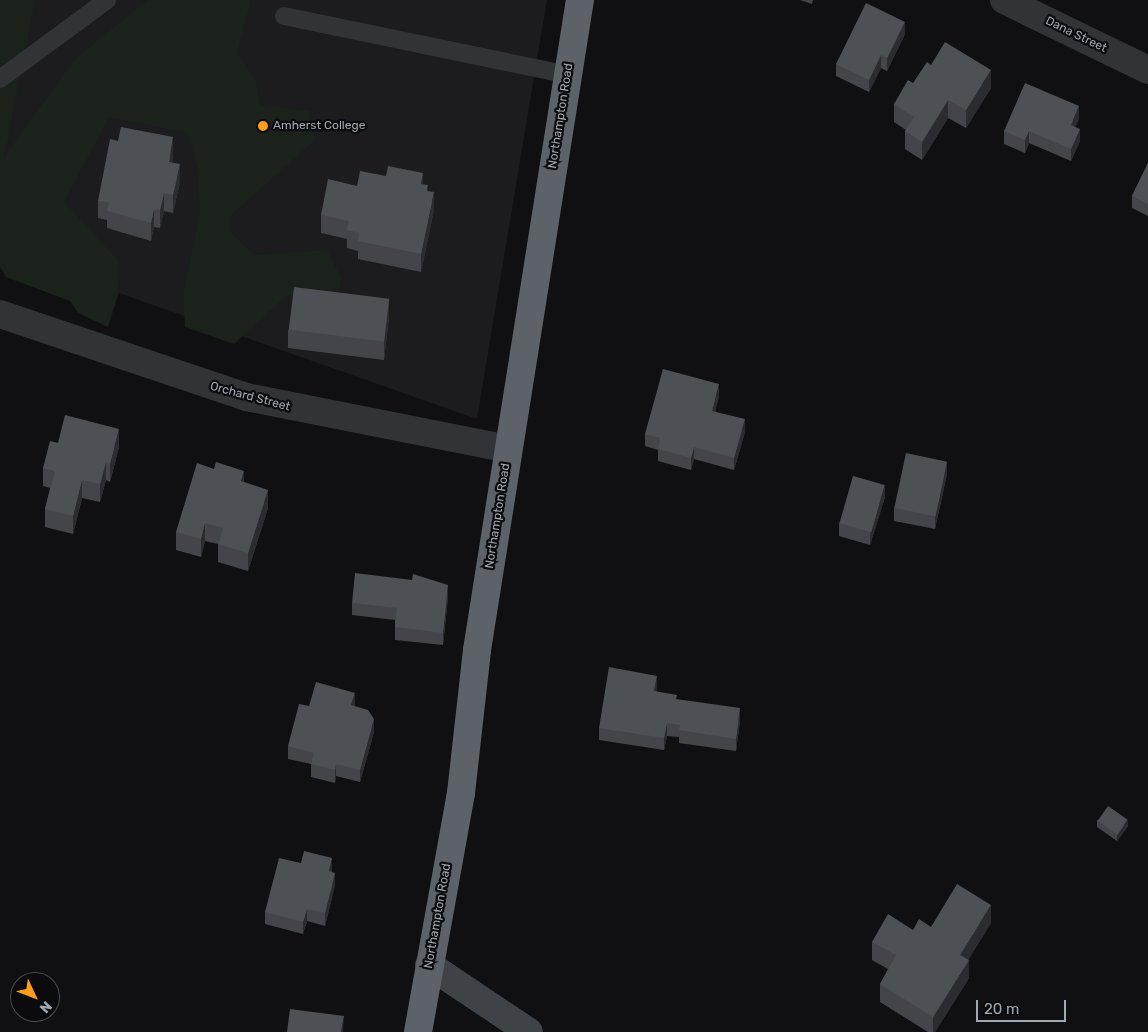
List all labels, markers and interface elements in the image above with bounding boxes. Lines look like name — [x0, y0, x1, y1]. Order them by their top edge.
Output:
street label: Dana Street — [1043, 14, 1109, 56]
street label: Northampton Road — [546, 62, 576, 170]
place label: Amherst College — [273, 119, 365, 133]
marker: Amherst College — [257, 120, 269, 132]
street label: Orchard Street — [208, 379, 292, 415]
street label: Northampton Road — [483, 462, 513, 570]
street label: Northampton Road — [422, 862, 454, 970]
north arrow — [10, 972, 60, 1022]
scale bar — [978, 990, 1068, 1022]
text: N — [36, 997, 55, 1016]
text: 20 m — [984, 1000, 1019, 1018]

